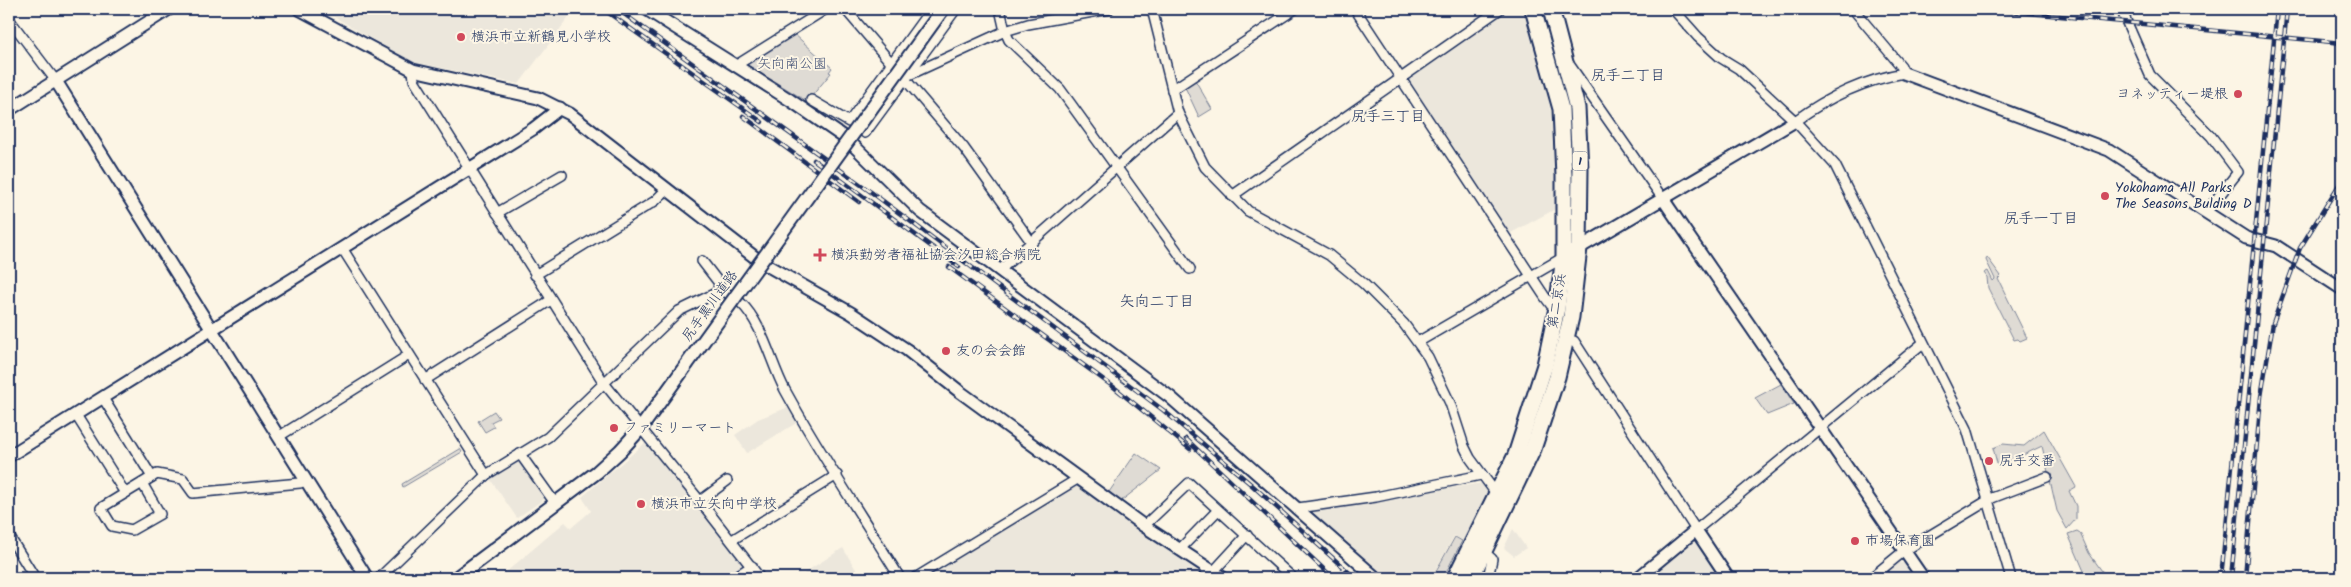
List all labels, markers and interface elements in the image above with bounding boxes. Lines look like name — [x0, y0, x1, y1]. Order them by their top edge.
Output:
place label: 横浜市立新鶴見小学校 — [471, 26, 611, 48]
marker: 横浜市立新鶴見小学校 — [455, 31, 467, 43]
park label: 矢向南公園 — [757, 53, 827, 75]
district label: 尻手二丁目 — [1590, 64, 1666, 88]
place label: ヨネッティー堤根 — [2117, 83, 2228, 105]
marker: ヨネッティー堤根 — [2232, 88, 2244, 100]
district label: 尻手三丁目 — [1350, 105, 1426, 129]
road number: 1 — [1572, 152, 1588, 170]
place label: Yokohama All Parks The Seasons Bulding D — [2115, 177, 2252, 215]
marker: Yokohama All Parks The Seasons Bulding D — [2099, 190, 2111, 202]
district label: 尻手一丁目 — [2003, 207, 2079, 231]
place label: 横浜勤労者福祉協会汐田総合病院 — [831, 244, 1041, 266]
marker: 横浜勤労者福祉協会汐田総合病院 — [813, 248, 827, 262]
street label: 尻手黒川道路 — [676, 266, 744, 346]
street label: 第二京浜 — [1542, 272, 1572, 330]
district label: 矢向二丁目 — [1119, 290, 1195, 314]
place label: 友の会会館 — [956, 340, 1026, 362]
marker: 友の会会館 — [940, 345, 952, 357]
place label: ファミリーマート — [624, 417, 736, 439]
marker: ファミリーマート — [608, 422, 620, 434]
place label: 尻手交番 — [1999, 450, 2055, 472]
marker: 尻手交番 — [1983, 455, 1995, 467]
place label: 横浜市立矢向中学校 — [651, 493, 777, 515]
marker: 横浜市立矢向中学校 — [635, 498, 647, 510]
place label: 市場保育園 — [1865, 530, 1935, 552]
marker: 市場保育園 — [1849, 535, 1861, 547]

